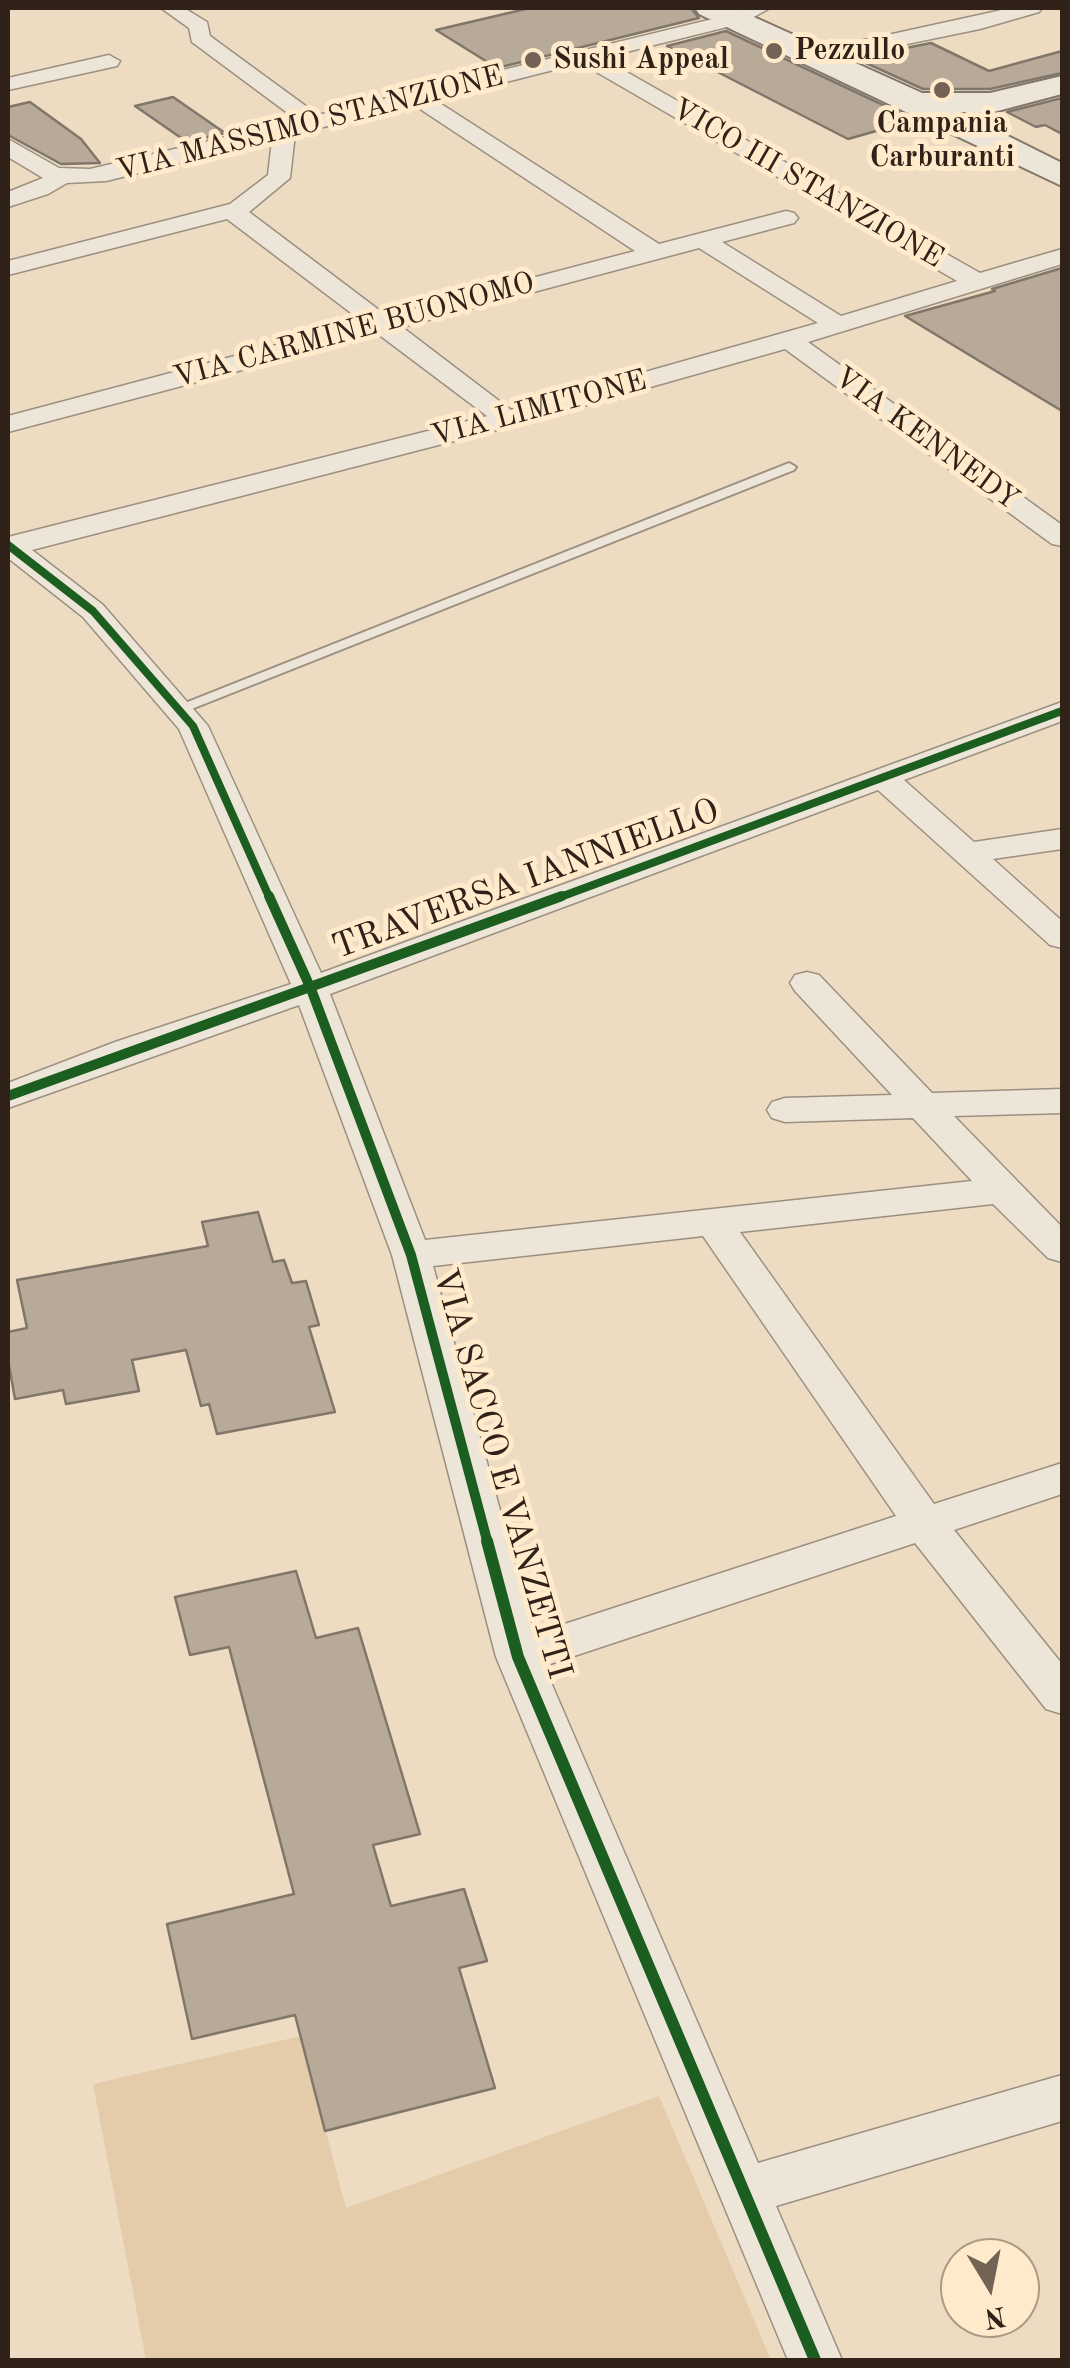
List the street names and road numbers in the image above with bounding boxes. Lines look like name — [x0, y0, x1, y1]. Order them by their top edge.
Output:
street label: VIA MASSIMO STANZIONE — [113, 58, 507, 190]
street label: VICO III STANZIONE — [665, 91, 949, 277]
street label: VIA CARMINE BUONOMO — [170, 265, 538, 397]
street label: VIA KENNEDY — [826, 360, 1026, 518]
street label: VIA LIMITONE — [427, 363, 651, 455]
street label: TRAVERSA IANNIELLO — [327, 790, 725, 970]
street label: VIA SACCO E VANZETTI — [422, 1264, 580, 1684]

